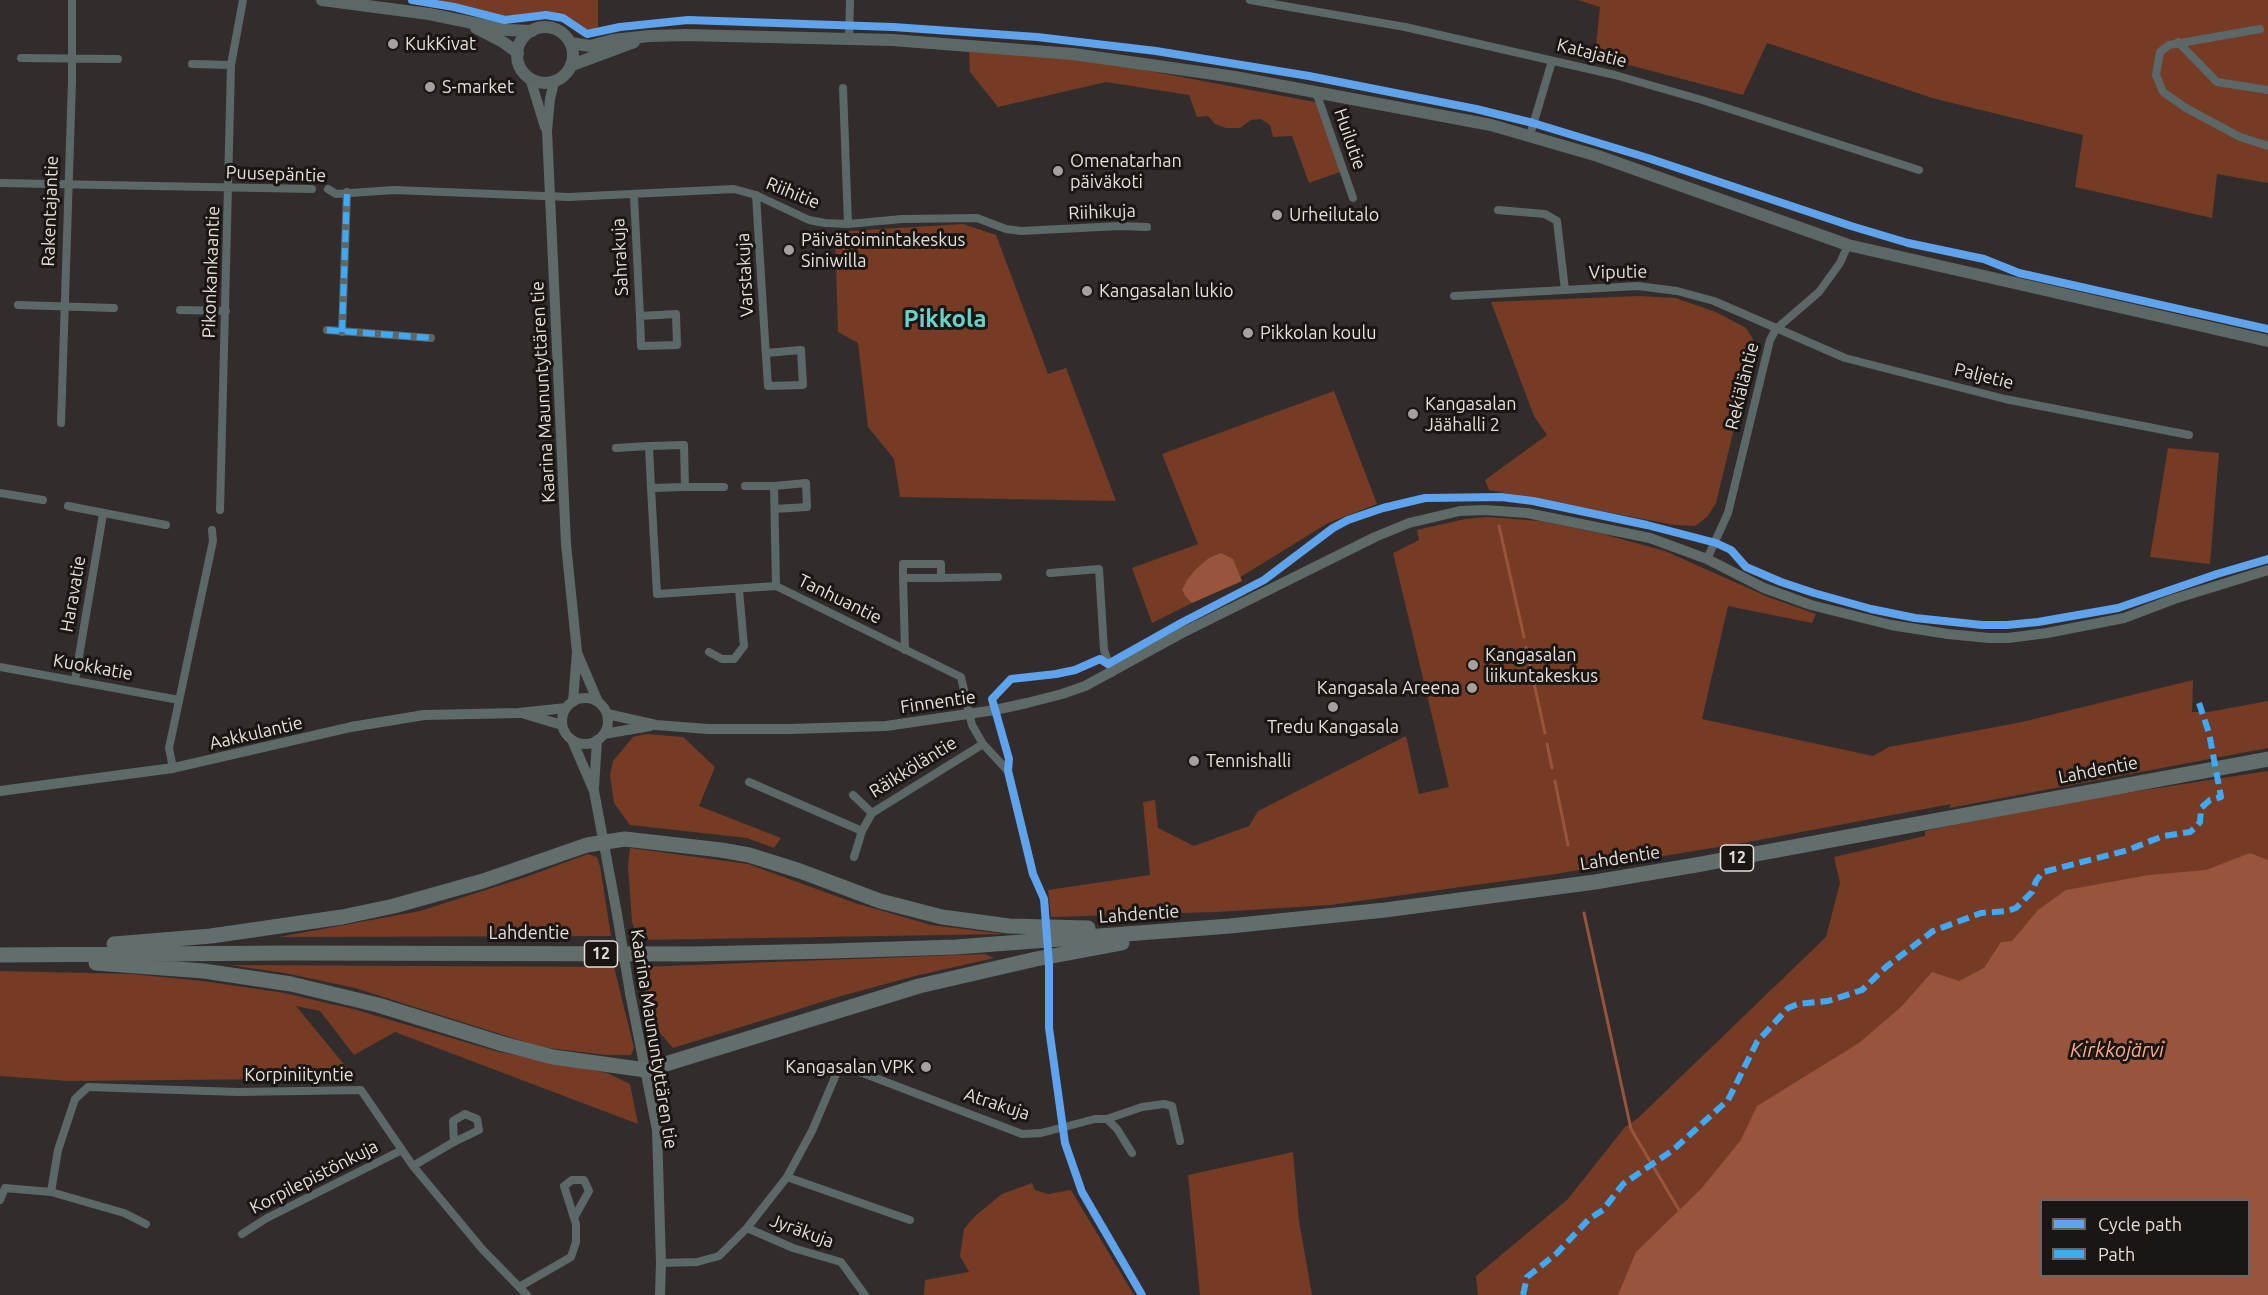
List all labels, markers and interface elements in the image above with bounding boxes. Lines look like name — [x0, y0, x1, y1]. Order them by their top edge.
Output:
place label: KukKivat — [405, 33, 476, 55]
street label: Katajatie — [1555, 34, 1629, 72]
marker: KukKivat — [386, 37, 400, 51]
place label: S-market — [442, 76, 514, 98]
marker: S-market — [423, 80, 437, 94]
street label: Huilutie — [1329, 105, 1371, 173]
place label: Omenatarhan päiväkoti — [1070, 150, 1182, 192]
street label: Rakentajantie — [37, 155, 63, 267]
street label: Puusepäntie — [225, 161, 327, 187]
marker: Omenatarhan päiväkoti — [1051, 164, 1065, 178]
street label: Riihitie — [763, 172, 823, 214]
street label: Riihikuja — [1068, 200, 1136, 224]
place label: Urheilutalo — [1289, 204, 1379, 226]
street label: Pikonkankaantie — [198, 205, 224, 339]
marker: Urheilutalo — [1270, 208, 1284, 222]
street label: Sahrakuja — [607, 217, 633, 297]
place label: Päivätoimintakeskus Siniwilla — [801, 229, 965, 272]
street label: Varstakuja — [732, 232, 758, 318]
marker: Päivätoimintakeskus Siniwilla — [782, 243, 796, 257]
street label: Viputie — [1589, 261, 1647, 283]
place label: Kangasalan lukio — [1099, 280, 1234, 302]
street label: Kaarina Maununtyttären tie — [526, 281, 560, 503]
marker: Kangasalan lukio — [1080, 284, 1094, 298]
district label: Pikkola — [903, 305, 987, 333]
place label: Pikkolan koulu — [1260, 322, 1376, 344]
marker: Pikkolan koulu — [1241, 326, 1255, 340]
street label: Rekiäläntie — [1721, 340, 1763, 432]
street label: Paljetie — [1952, 358, 2016, 394]
place label: Kangasalan Jäähalli 2 — [1425, 393, 1516, 436]
marker: Kangasalan Jäähalli 2 — [1406, 407, 1420, 421]
street label: Haravatie — [56, 554, 90, 634]
street label: Tanhuantie — [795, 569, 885, 629]
place label: Kangasalan liikuntakeskus — [1485, 644, 1598, 686]
street label: Kuokkatie — [51, 649, 135, 685]
marker: Kangasalan liikuntakeskus — [1466, 658, 1480, 672]
place label: Kangasala Areena — [1317, 677, 1460, 699]
marker: Kangasala Areena — [1465, 681, 1479, 695]
street label: Finnentie — [899, 686, 977, 718]
marker: Tredu Kangasala — [1326, 700, 1340, 714]
street label: Aakkulantie — [207, 712, 305, 754]
place label: Tredu Kangasala — [1267, 716, 1399, 738]
street label: Räikköläntie — [865, 732, 961, 802]
place label: Tennishalli — [1206, 750, 1291, 772]
street label: Lahdentie — [2056, 752, 2140, 788]
marker: Tennishalli — [1187, 754, 1201, 768]
street label: Lahdentie — [1578, 841, 1662, 875]
road number: 12 — [1720, 845, 1754, 871]
street label: Lahdentie — [1098, 900, 1180, 928]
street label: Lahdentie — [489, 922, 569, 944]
street label: Kaarina Maununtyttären tie — [626, 928, 682, 1150]
road number: 12 — [584, 941, 618, 967]
water label: Kirkkojärvi — [2070, 1038, 2164, 1062]
place label: Kangasalan VPK — [785, 1056, 914, 1078]
marker: Kangasalan VPK — [919, 1060, 933, 1074]
street label: Korpiniityntie — [244, 1064, 354, 1086]
street label: Atrakuja — [961, 1083, 1033, 1125]
street label: Korpilepistönkuja — [246, 1135, 382, 1219]
legend — [2040, 1199, 2250, 1277]
street label: Jyräkuja — [767, 1209, 837, 1253]
text: Cycle path — [2098, 1214, 2182, 1234]
text: Path — [2098, 1244, 2135, 1264]

